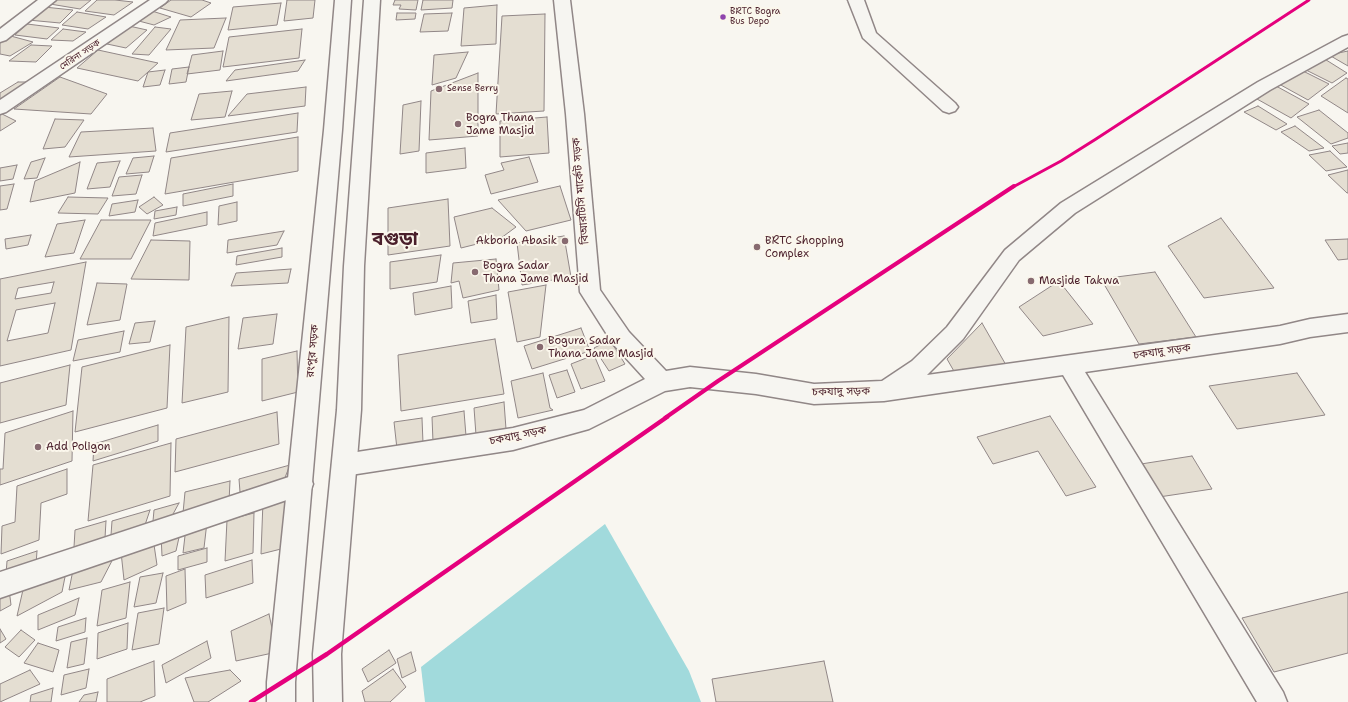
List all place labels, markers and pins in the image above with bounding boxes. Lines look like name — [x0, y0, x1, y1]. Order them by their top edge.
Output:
place label: BRTC Bogra Bus Depo — [730, 7, 780, 28]
marker: BRTC Bogra Bus Depo — [718, 12, 728, 22]
marker: Sense Berry — [434, 84, 444, 94]
place label: Sense Berry — [447, 84, 498, 94]
place label: Bogra Thana Jame Masjid — [466, 111, 534, 137]
marker: Bogra Thana Jame Masjid — [453, 119, 463, 129]
place label: Akboria Abasik — [476, 234, 557, 248]
place label: BRTC Shopping Complex — [765, 234, 844, 260]
marker: Akboria Abasik — [560, 236, 570, 246]
marker: BRTC Shopping Complex — [752, 242, 762, 252]
place label: Bogra Sadar Thana Jame Masjid — [483, 259, 588, 285]
marker: Bogra Sadar Thana Jame Masjid — [470, 267, 480, 277]
place label: Masjide Takwa — [1039, 274, 1119, 288]
marker: Masjide Takwa — [1026, 276, 1036, 286]
place label: Bogura Sadar Thana Jame Masjid — [548, 334, 653, 360]
marker: Bogura Sadar Thana Jame Masjid — [535, 342, 545, 352]
place label: Add Poligon — [46, 440, 111, 454]
marker: Add Poligon — [33, 442, 43, 452]

